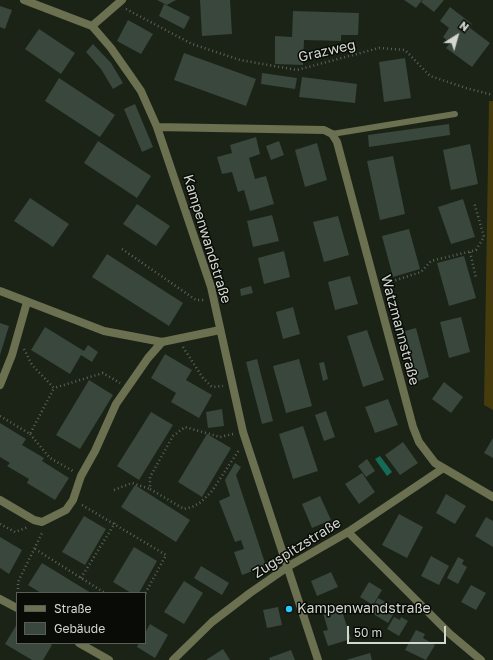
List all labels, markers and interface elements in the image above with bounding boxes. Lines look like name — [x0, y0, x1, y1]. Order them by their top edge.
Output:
north arrow — [437, 16, 477, 56]
text: N — [457, 18, 472, 34]
street label: Grazweg — [297, 36, 357, 66]
street label: Kampenwandstraße — [179, 173, 235, 305]
street label: Watzmannstraße — [377, 273, 423, 387]
street label: Zugspitzstraße — [250, 514, 344, 582]
legend — [16, 592, 146, 644]
text: Straße — [54, 601, 92, 616]
place label: Kampenwandstraße — [297, 601, 431, 617]
marker: Kampenwandstraße — [284, 604, 294, 614]
scale bar — [349, 618, 448, 644]
text: Gebäude — [54, 621, 105, 636]
text: 50 m — [354, 625, 382, 640]

